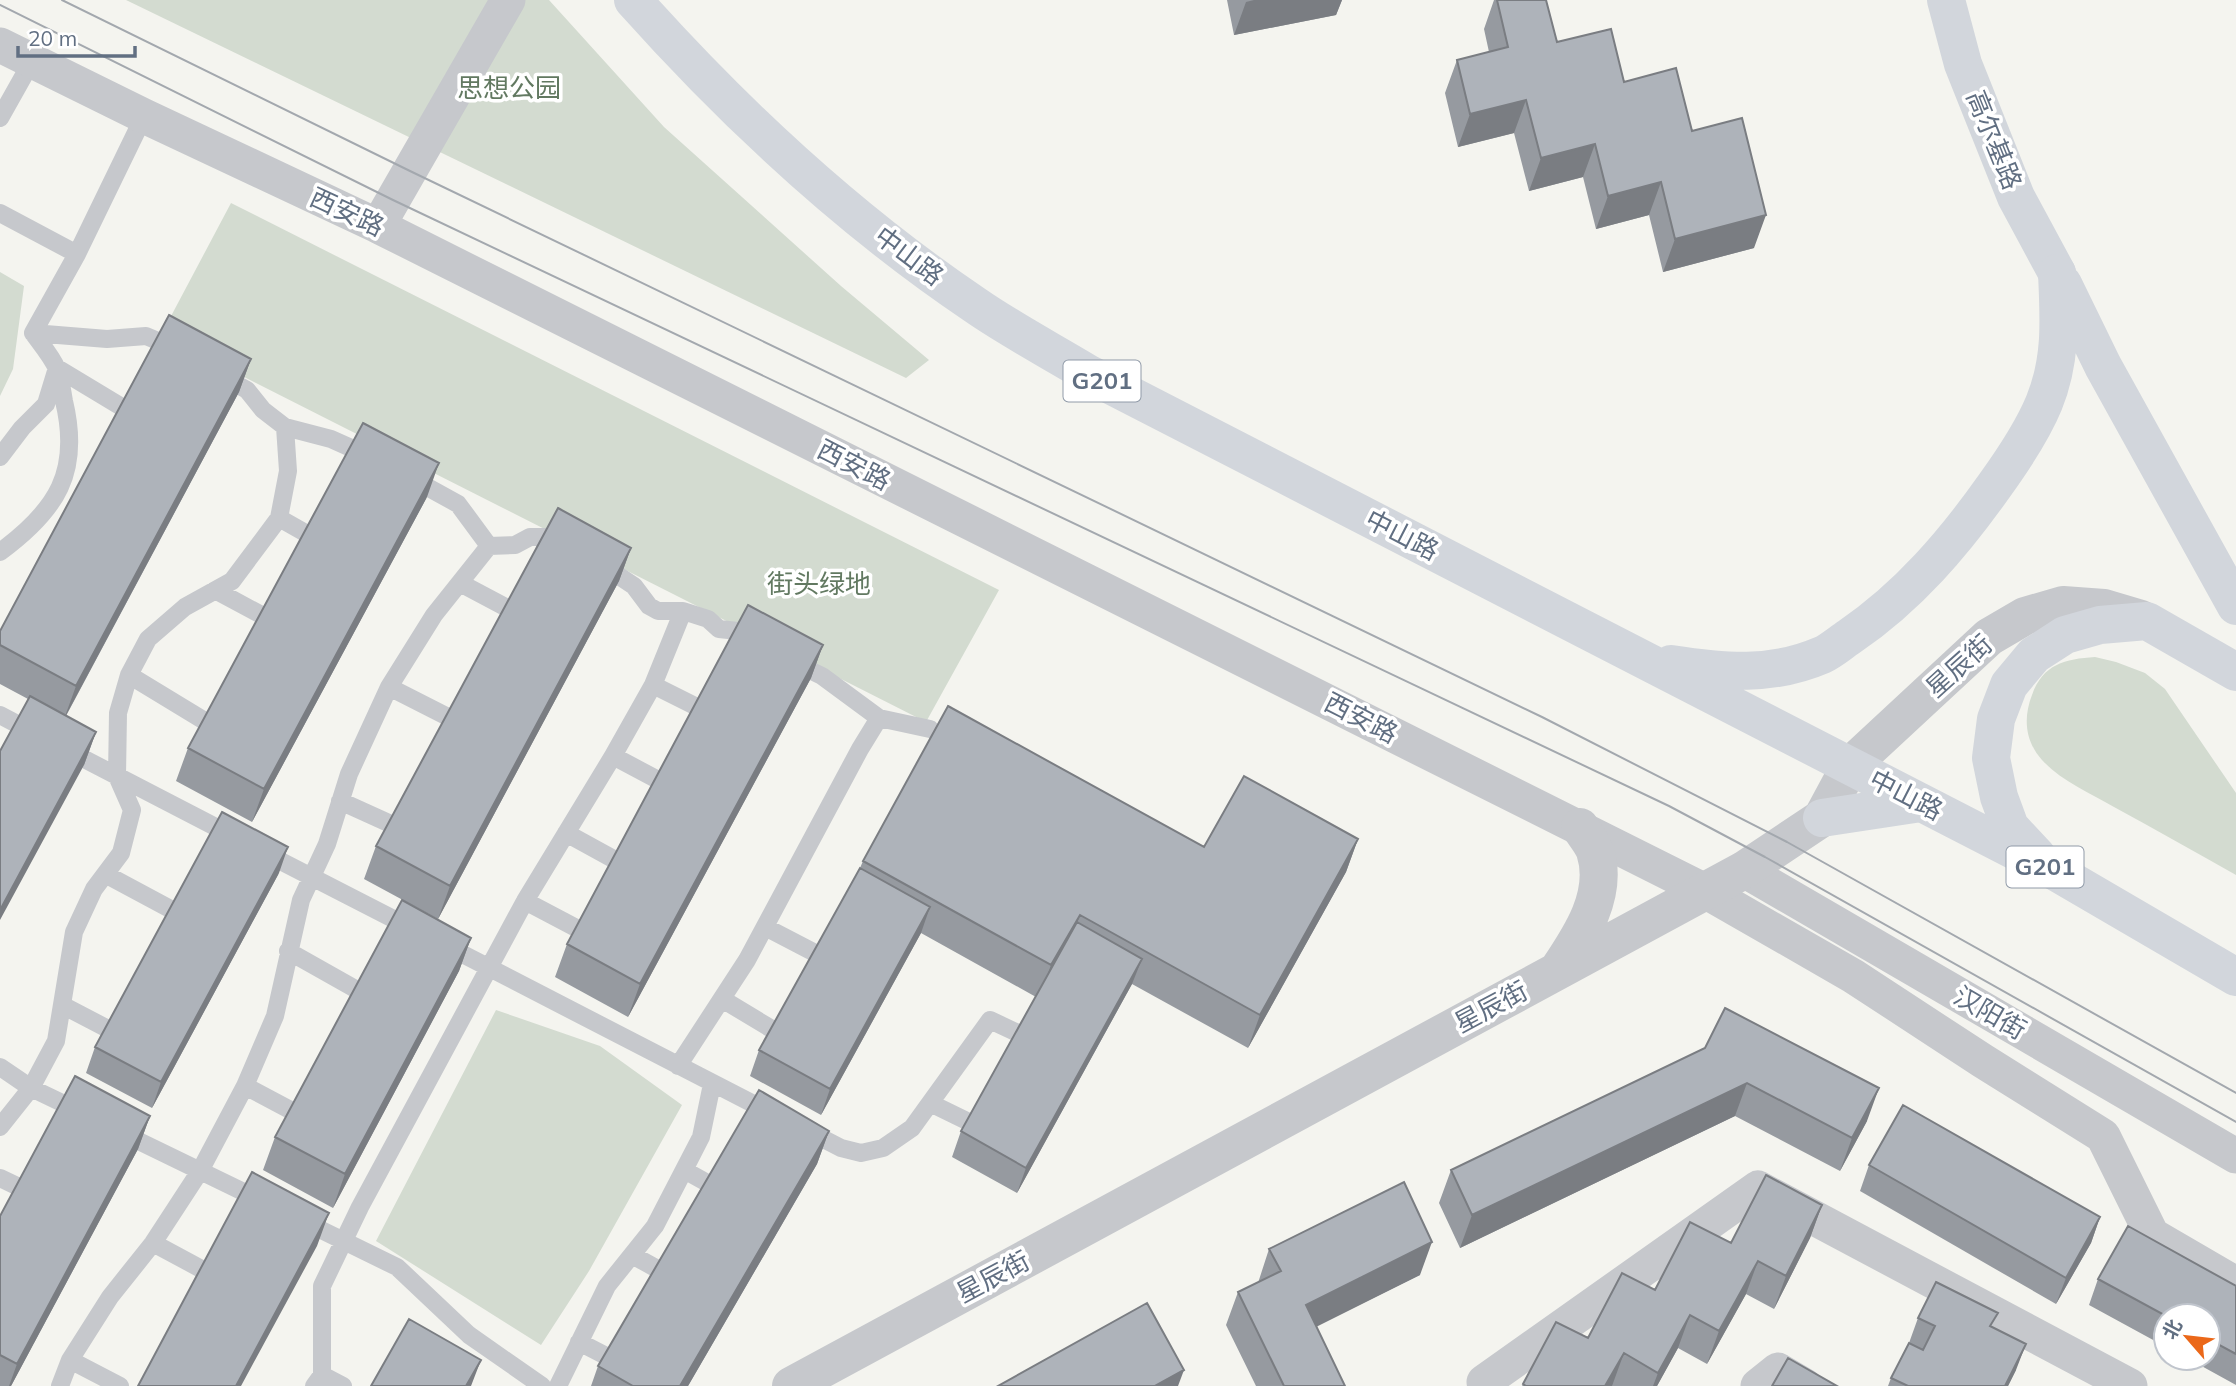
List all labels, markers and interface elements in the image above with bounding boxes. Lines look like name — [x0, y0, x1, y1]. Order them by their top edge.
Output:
scale bar — [18, 14, 135, 58]
text: 20 m — [28, 25, 77, 51]
park label: 思想公园 — [457, 71, 561, 104]
street label: 高尔基路 — [1960, 85, 2029, 194]
street label: 西安路 — [305, 180, 390, 243]
street label: 中山路 — [868, 219, 950, 292]
road number: G201 — [1064, 360, 1140, 402]
street label: 西安路 — [812, 432, 896, 497]
street label: 中山路 — [1360, 502, 1444, 567]
park label: 街头绿地 — [767, 567, 871, 600]
street label: 星辰街 — [1919, 627, 1999, 704]
street label: 西安路 — [1319, 685, 1403, 750]
street label: 中山路 — [1864, 762, 1948, 827]
road number: G201 — [2007, 846, 2084, 888]
street label: 星辰街 — [1449, 974, 1533, 1039]
street label: 汉阳街 — [1948, 979, 2032, 1046]
street label: 星辰街 — [951, 1244, 1035, 1309]
north arrow — [2152, 1302, 2222, 1372]
text: 北 — [2157, 1315, 2187, 1343]

